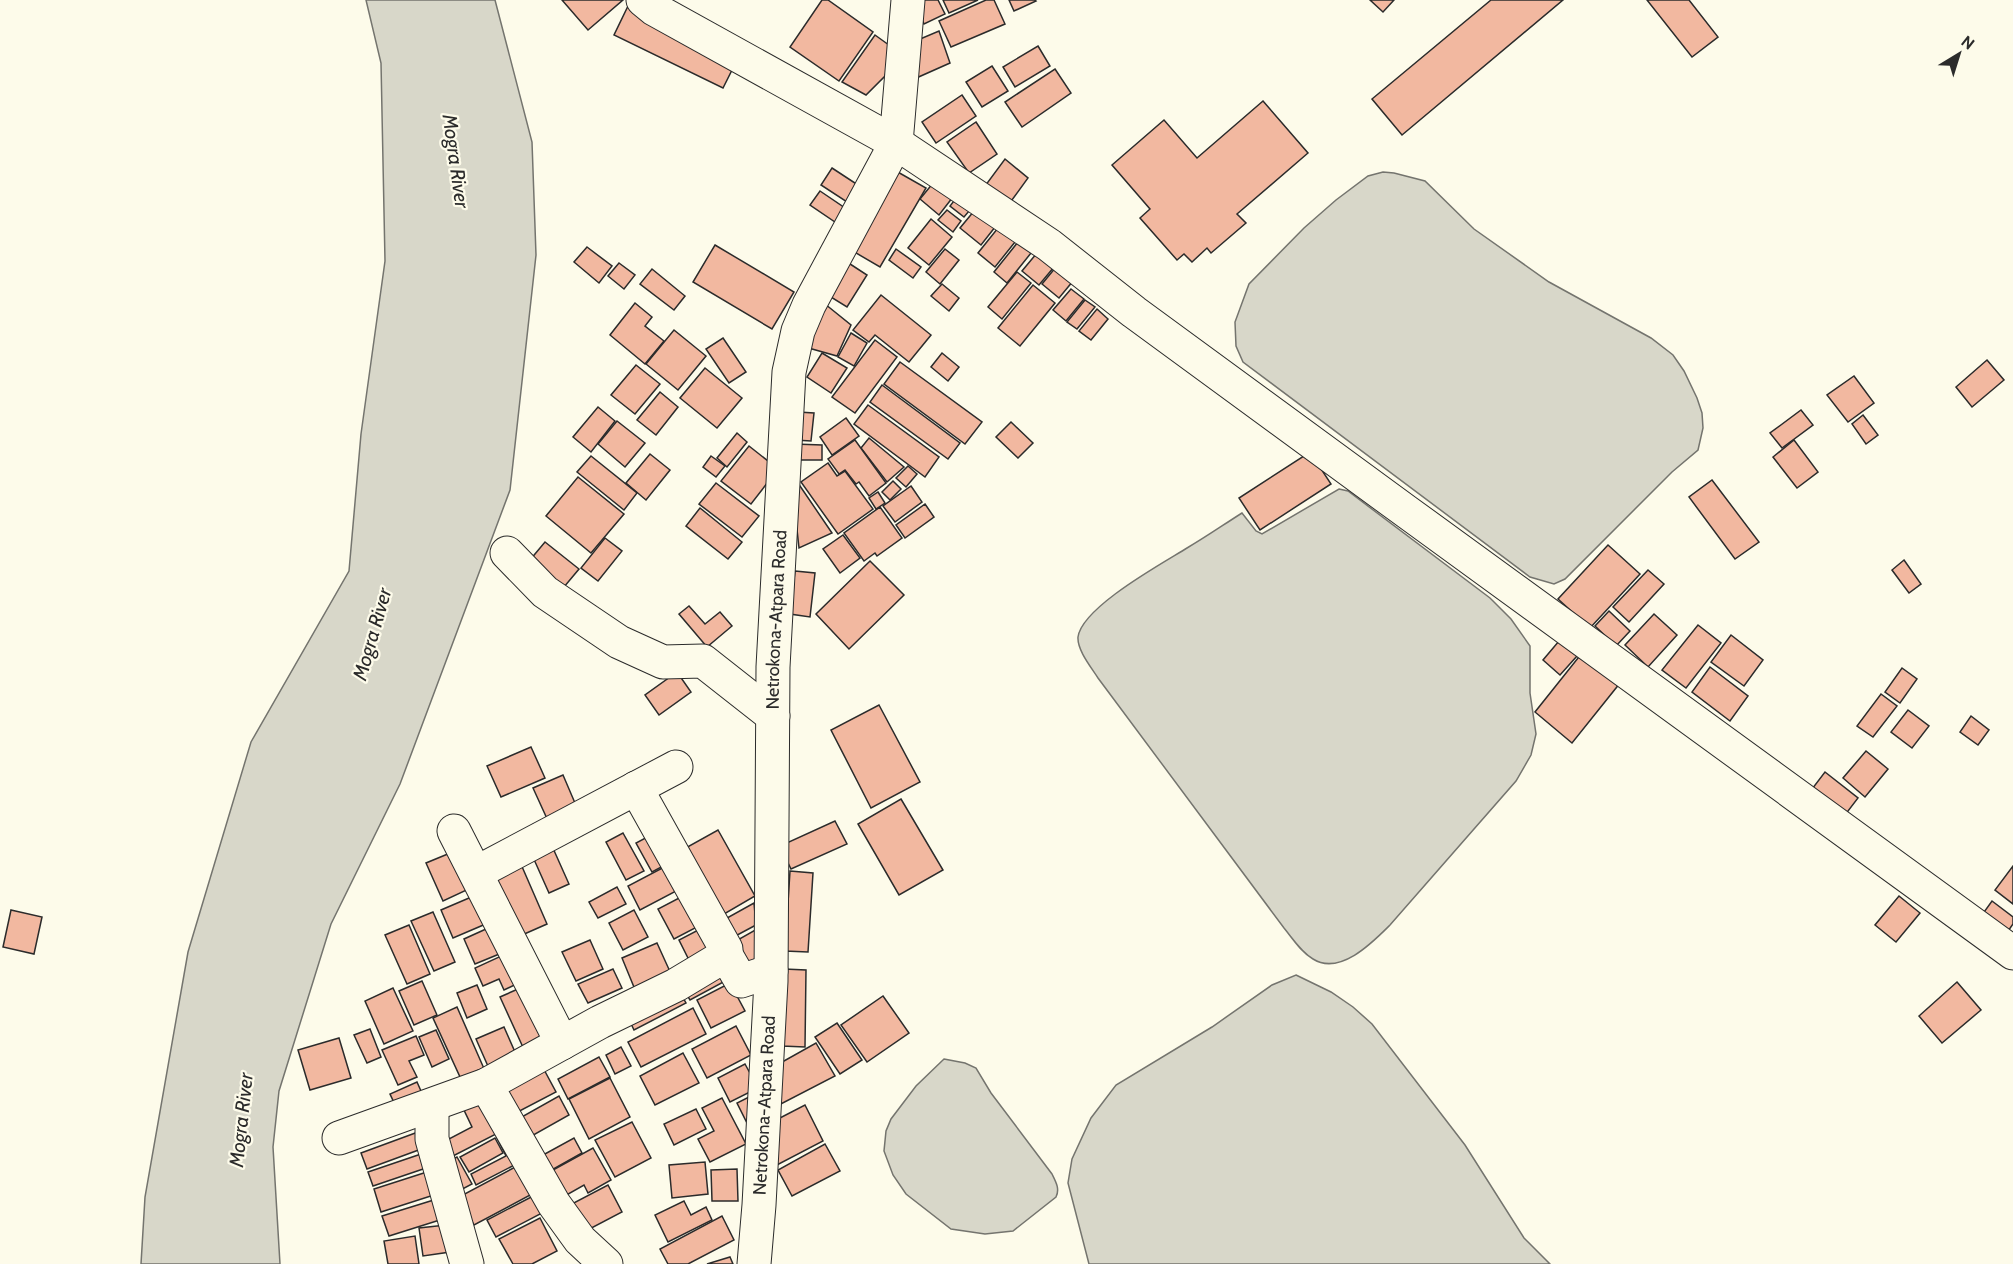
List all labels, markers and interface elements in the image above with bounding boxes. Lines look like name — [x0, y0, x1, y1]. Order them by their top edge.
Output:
north arrow — [1929, 24, 1989, 84]
text: N — [1958, 32, 1978, 54]
water label: Mogra River — [437, 111, 475, 210]
street label: Netrokona-Atpara Road — [762, 529, 791, 709]
water label: Mogra River — [347, 584, 397, 684]
street label: Netrokona-Atpara Road — [749, 1015, 780, 1196]
water label: Mogra River — [224, 1071, 258, 1169]

